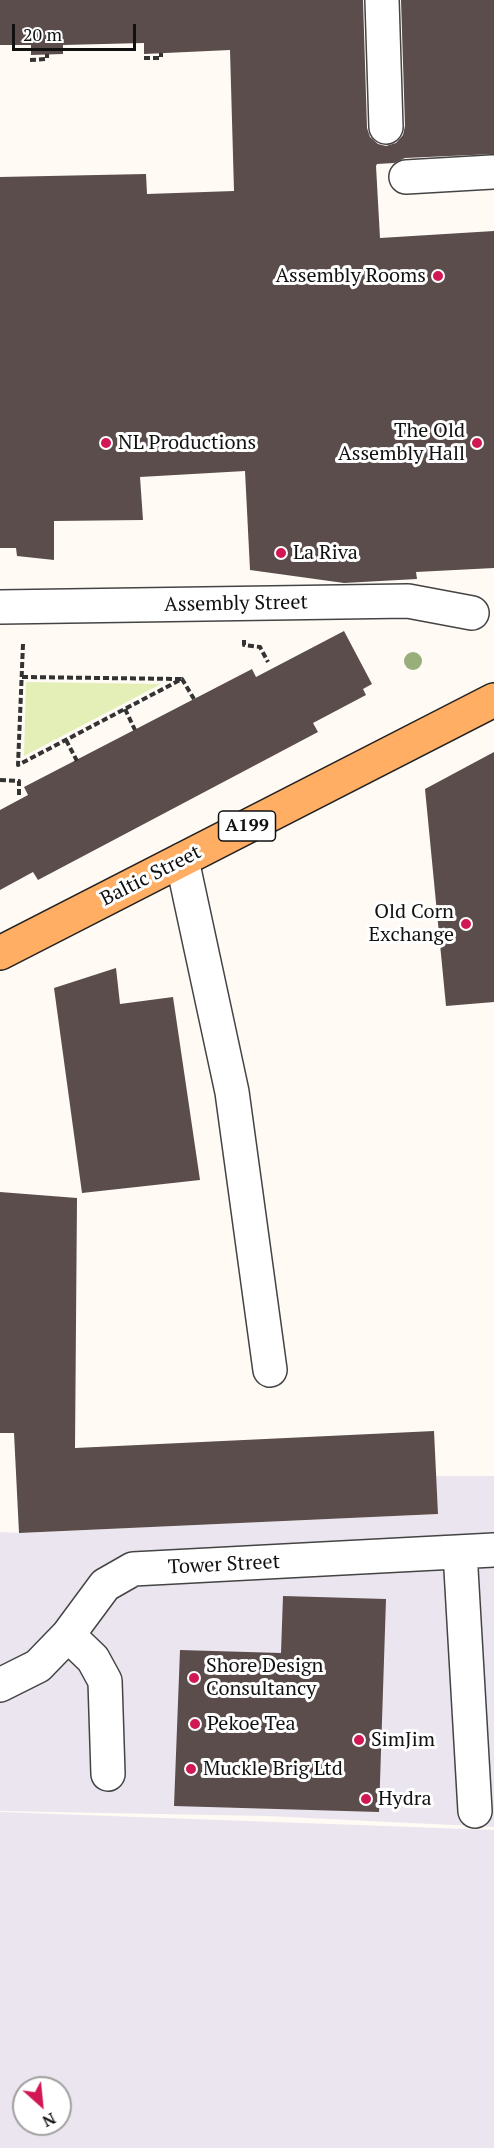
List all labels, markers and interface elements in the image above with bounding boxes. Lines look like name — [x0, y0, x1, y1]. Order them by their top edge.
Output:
scale bar — [15, 12, 140, 50]
text: 20 m — [23, 22, 62, 46]
place label: Assembly Rooms — [275, 264, 426, 288]
marker: Assembly Rooms — [431, 269, 445, 283]
place label: The Old Assembly Hall — [338, 419, 465, 466]
place label: NL Productions — [118, 431, 256, 455]
marker: NL Productions — [99, 436, 113, 450]
marker: The Old Assembly Hall — [470, 436, 484, 450]
place label: La Riva — [293, 541, 358, 565]
marker: La Riva — [274, 546, 288, 560]
street label: Assembly Street — [164, 591, 308, 617]
road number: A199 — [218, 811, 276, 841]
street label: Baltic Street — [97, 840, 205, 912]
place label: Old Corn Exchange — [369, 900, 454, 947]
marker: Old Corn Exchange — [459, 917, 473, 931]
street label: Tower Street — [167, 1550, 281, 1580]
place label: Shore Design Consultancy — [206, 1654, 323, 1701]
marker: Shore Design Consultancy — [187, 1671, 201, 1685]
place label: Pekoe Tea — [207, 1712, 296, 1736]
marker: Pekoe Tea — [188, 1717, 202, 1731]
place label: SimJim — [371, 1728, 435, 1752]
marker: SimJim — [352, 1733, 366, 1747]
place label: Muckle Brig Ltd — [203, 1757, 343, 1781]
marker: Muckle Brig Ltd — [184, 1762, 198, 1776]
place label: Hydra — [378, 1787, 432, 1811]
marker: Hydra — [359, 1792, 373, 1806]
north arrow — [12, 2076, 72, 2136]
text: N — [39, 2108, 60, 2133]

